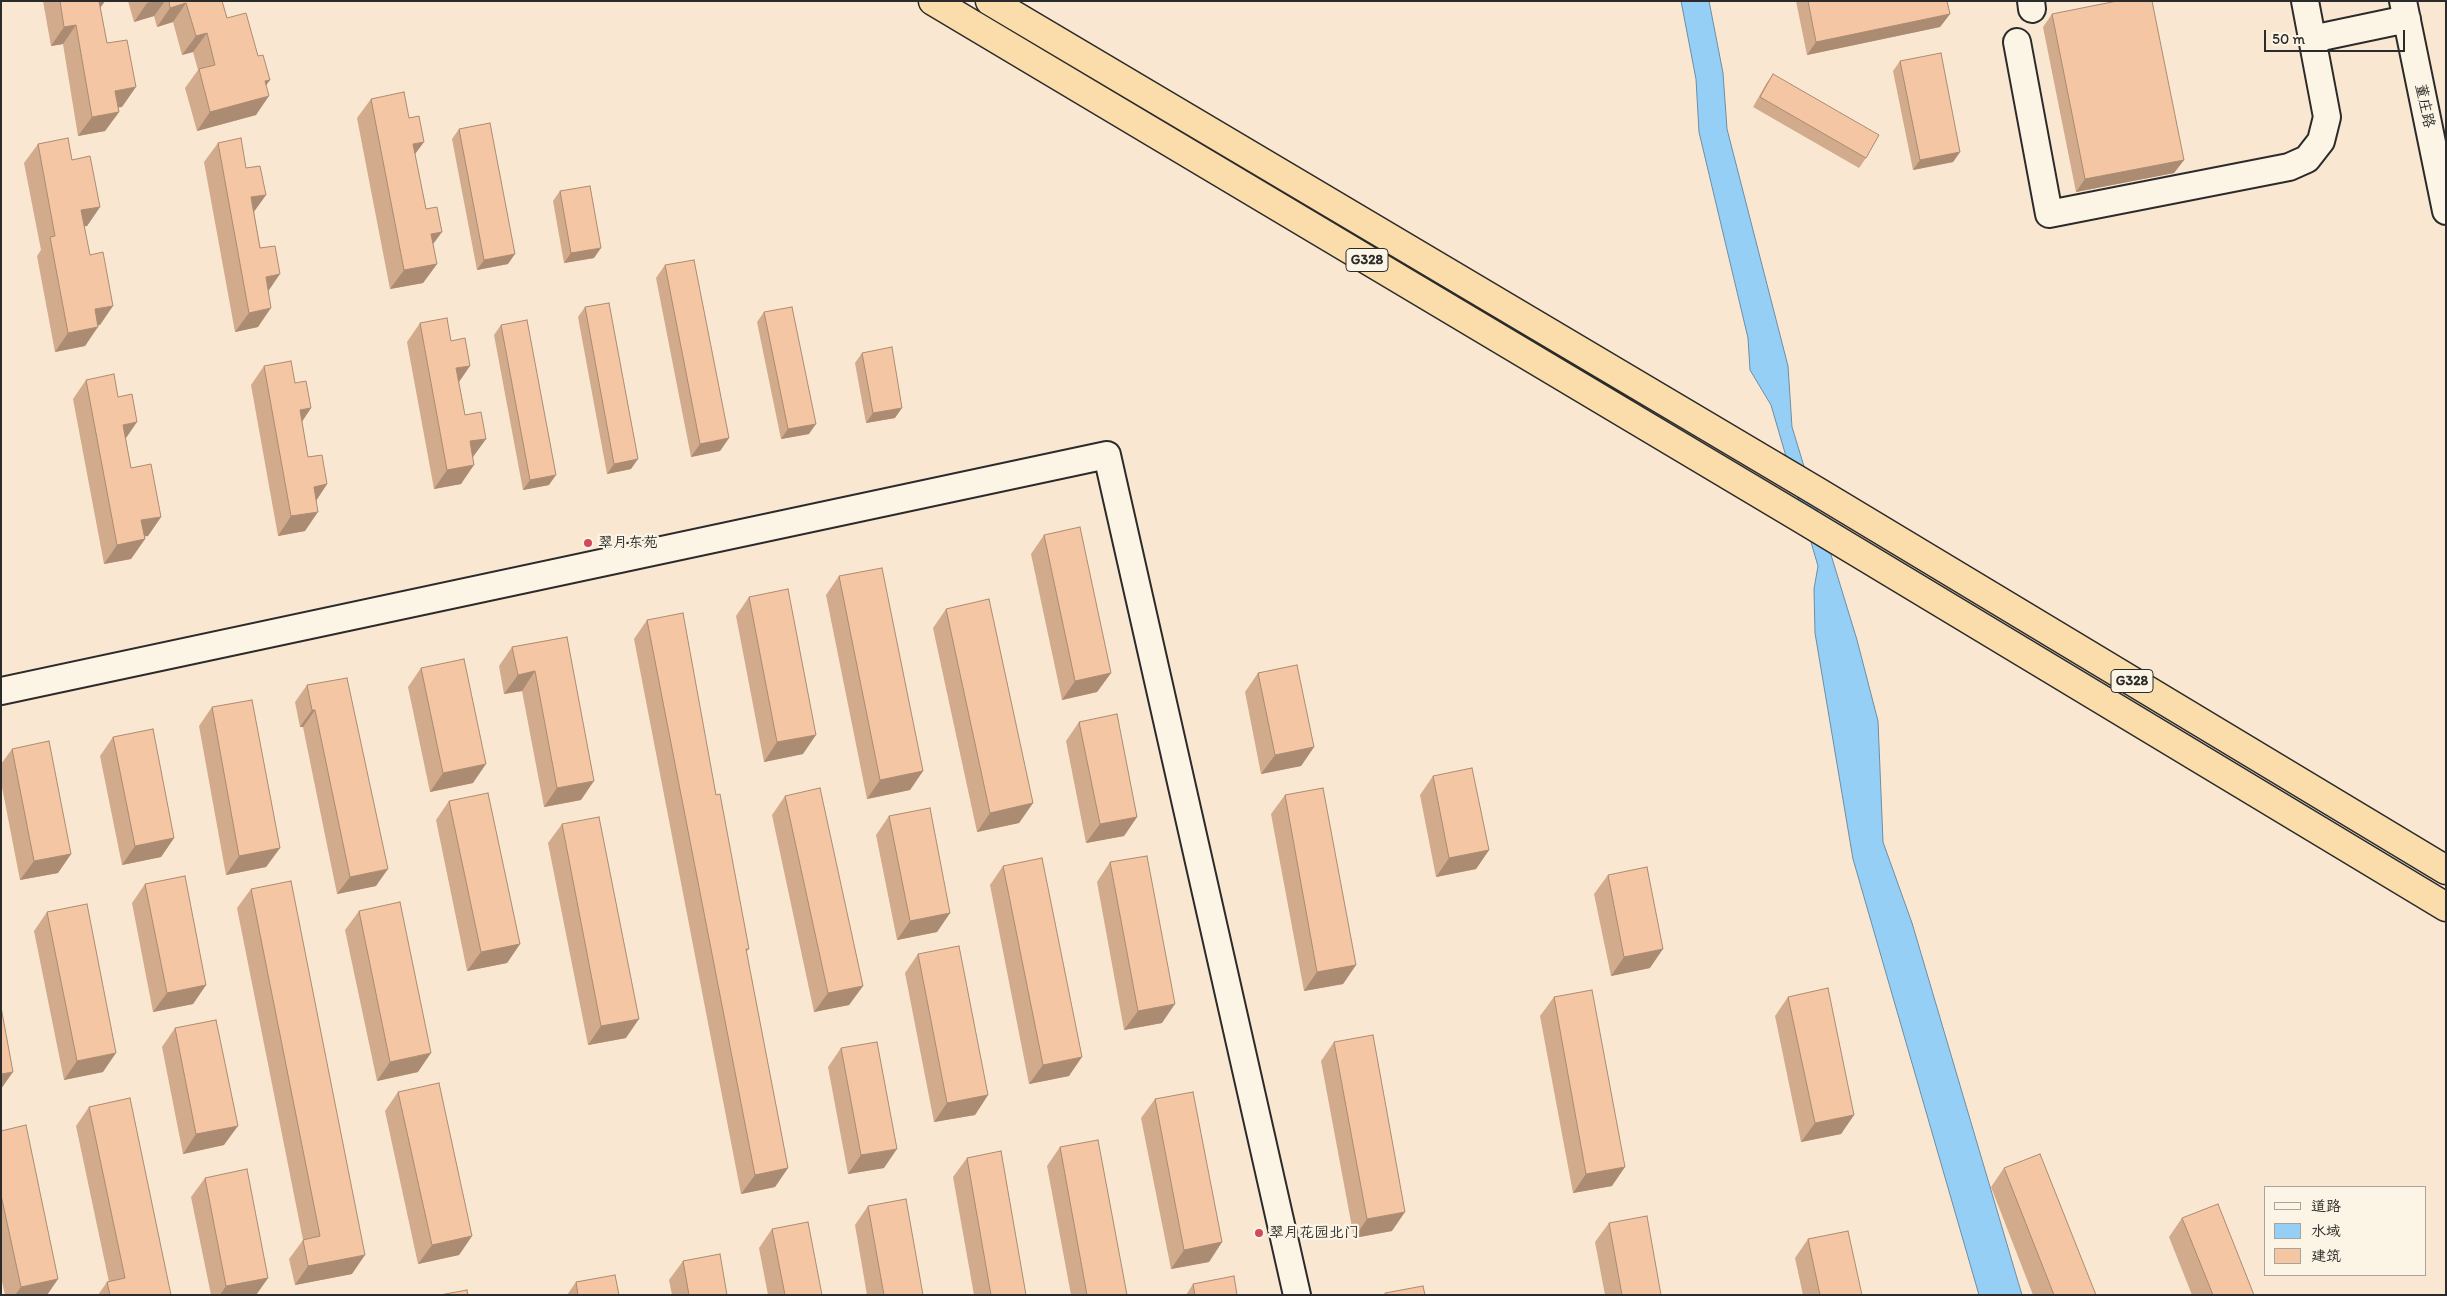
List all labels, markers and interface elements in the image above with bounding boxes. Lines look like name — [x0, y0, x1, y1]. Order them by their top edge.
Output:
scale bar — [2267, 20, 2408, 52]
text: 50 m — [2272, 30, 2305, 48]
street label: 董庄路 — [2411, 82, 2437, 130]
road number: G328 — [1346, 248, 1388, 272]
place label: 翠月东苑 — [598, 534, 658, 552]
marker: 翠月东苑 — [582, 537, 594, 549]
road number: G328 — [2111, 669, 2153, 692]
legend — [2264, 1186, 2427, 1276]
text: 道路 — [2311, 1197, 2341, 1215]
text: 水域 — [2311, 1222, 2341, 1240]
place label: 翠月花园北门 — [1269, 1224, 1359, 1242]
marker: 翠月花园北门 — [1253, 1227, 1265, 1239]
text: 建筑 — [2311, 1247, 2341, 1265]

